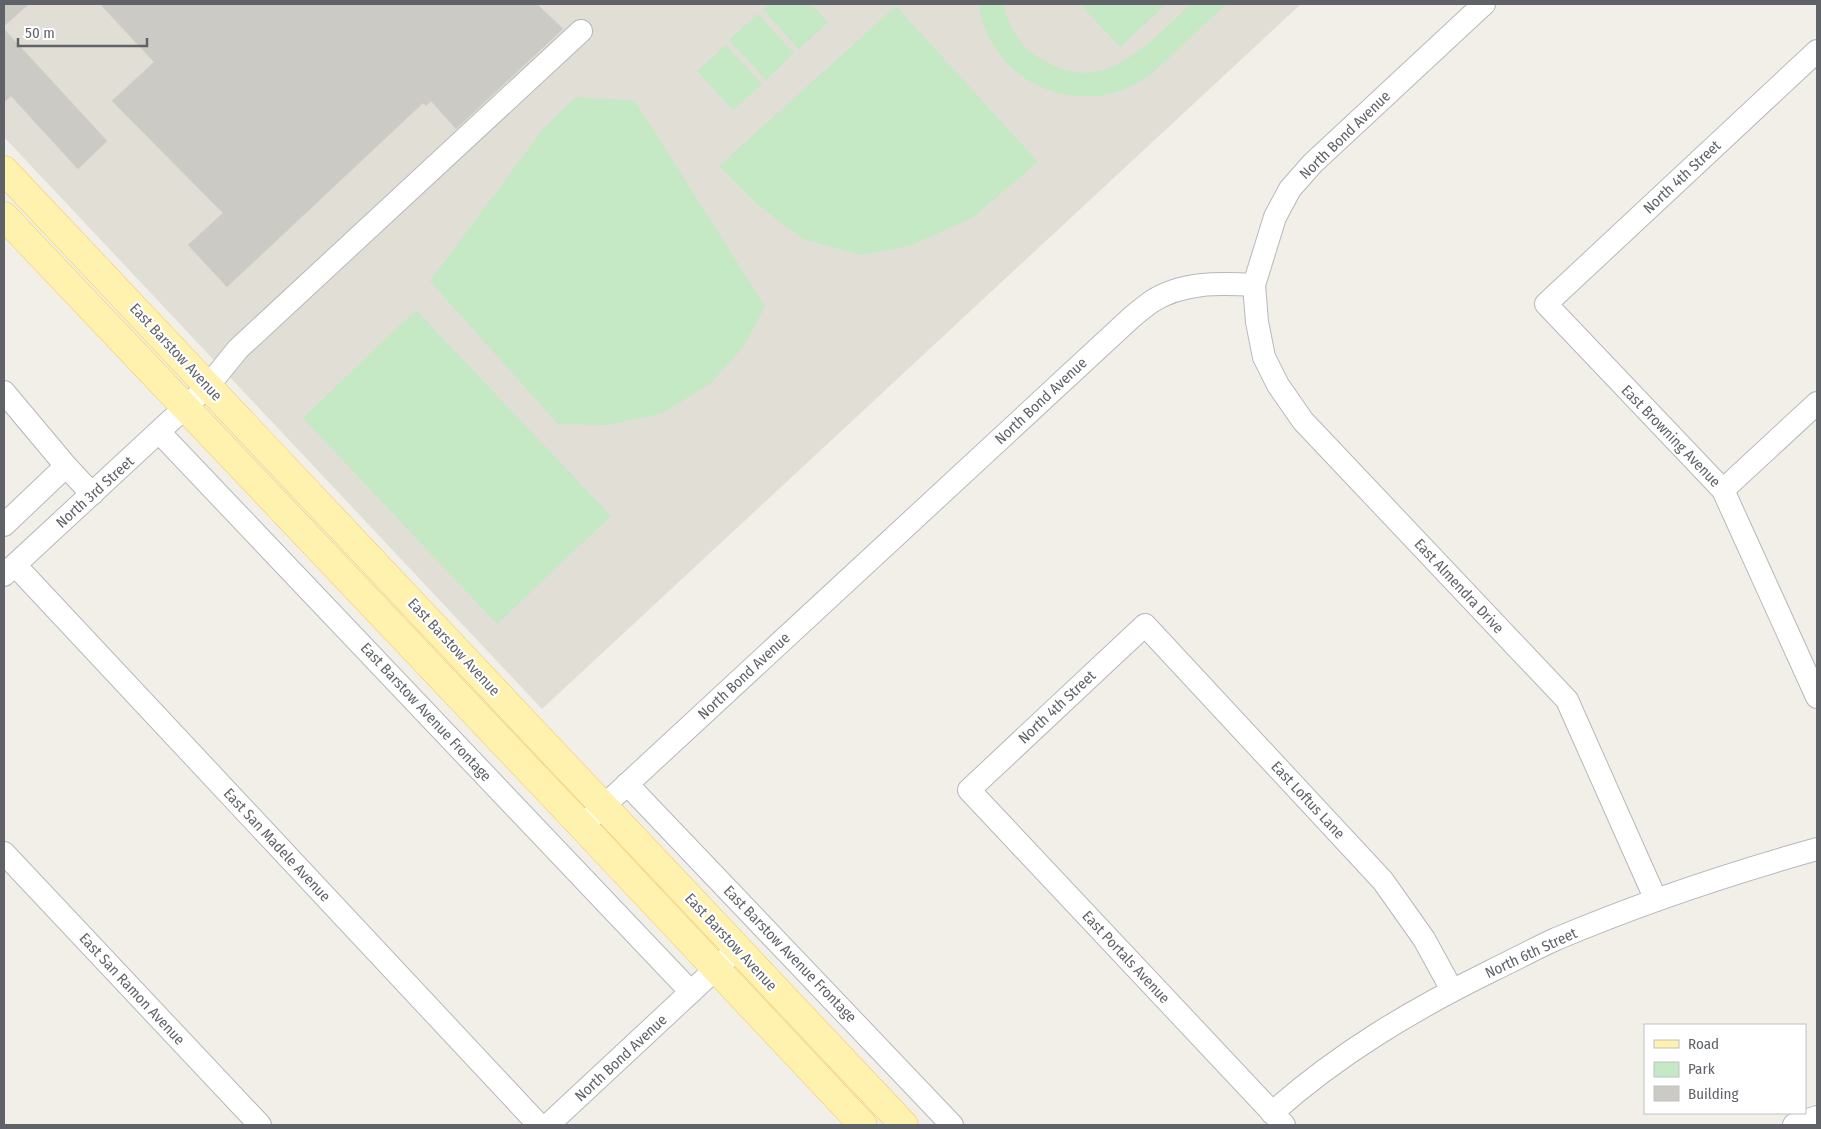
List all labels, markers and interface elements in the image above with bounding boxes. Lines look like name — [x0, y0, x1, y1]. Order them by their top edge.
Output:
scale bar — [18, 15, 146, 47]
text: 50 m — [25, 24, 55, 42]
street label: North Bond Avenue — [1296, 87, 1394, 183]
street label: North 4th Street — [1640, 137, 1724, 217]
street label: East Barstow Avenue — [126, 299, 226, 405]
street label: North Bond Avenue — [991, 354, 1091, 448]
street label: East Browning Avenue — [1618, 381, 1724, 491]
street label: North 3rd Street — [52, 452, 138, 532]
street label: East Almendra Drive — [1410, 535, 1508, 637]
street label: East Barstow Avenue — [404, 594, 504, 700]
street label: North Bond Avenue — [694, 629, 794, 723]
street label: East Barstow Avenue Frontage — [357, 639, 495, 785]
street label: North 4th Street — [1015, 667, 1099, 747]
street label: East Loftus Lane — [1267, 757, 1349, 843]
street label: East San Madele Avenue — [220, 785, 334, 905]
street label: East Barstow Avenue Frontage — [720, 882, 860, 1026]
street label: East Barstow Avenue — [681, 889, 781, 995]
street label: East Portals Avenue — [1078, 907, 1174, 1007]
street label: North 6th Street — [1482, 924, 1580, 982]
street label: East San Ramon Avenue — [75, 929, 189, 1049]
street label: North Bond Avenue — [571, 1011, 671, 1105]
legend — [1644, 1024, 1806, 1114]
text: Road — [1688, 1035, 1719, 1053]
text: Park — [1688, 1060, 1715, 1078]
text: Building — [1688, 1085, 1739, 1103]

